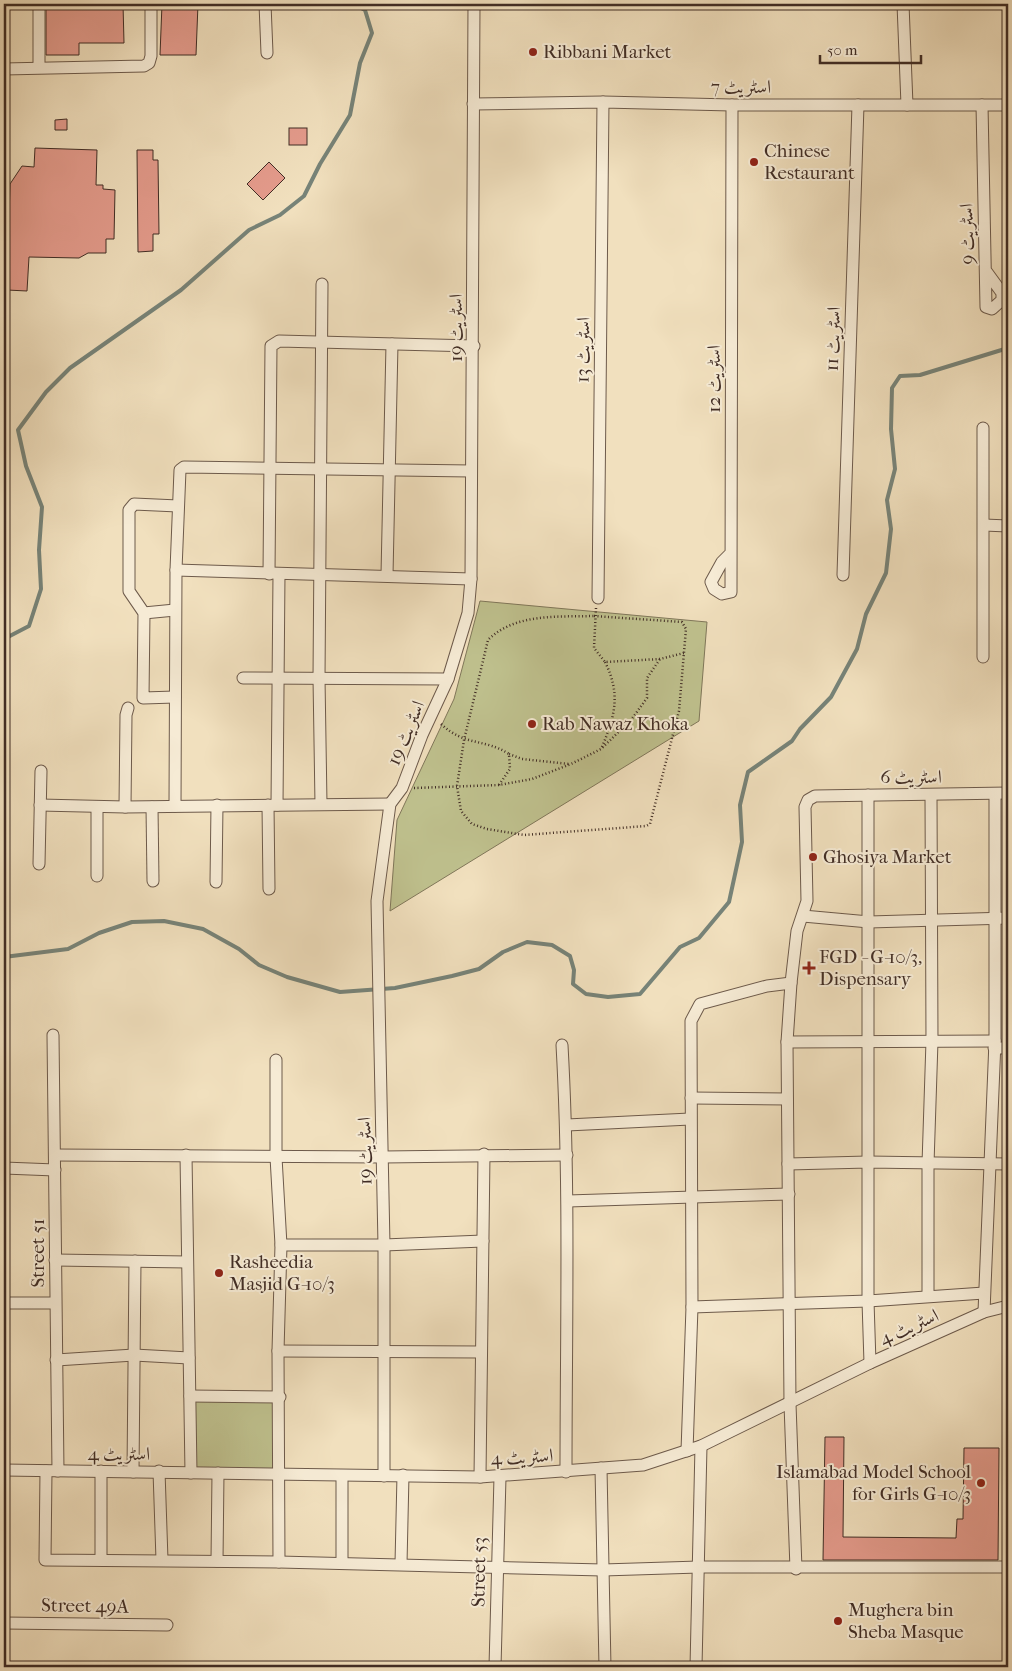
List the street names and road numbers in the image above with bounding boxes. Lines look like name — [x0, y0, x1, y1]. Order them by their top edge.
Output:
street label: اسٹریٹ 7 — [711, 76, 771, 98]
street label: اسٹریٹ 9 — [955, 203, 979, 265]
street label: اسٹریٹ 19 — [445, 294, 467, 362]
street label: اسٹریٹ 11 — [821, 306, 845, 372]
street label: اسٹریٹ 13 — [571, 317, 595, 383]
street label: اسٹریٹ 12 — [703, 345, 725, 413]
street label: اسٹریٹ 19 — [383, 697, 429, 769]
street label: اسٹریٹ 6 — [880, 766, 942, 788]
street label: اسٹریٹ 19 — [353, 1117, 377, 1185]
street label: Street 51 — [27, 1218, 49, 1288]
street label: اسٹریٹ 4 — [876, 1304, 942, 1350]
street label: اسٹریٹ 4 — [88, 1443, 150, 1465]
street label: اسٹریٹ 4 — [490, 1444, 554, 1470]
street label: Street 53 — [467, 1537, 491, 1607]
street label: Street 49A — [41, 1594, 130, 1618]

